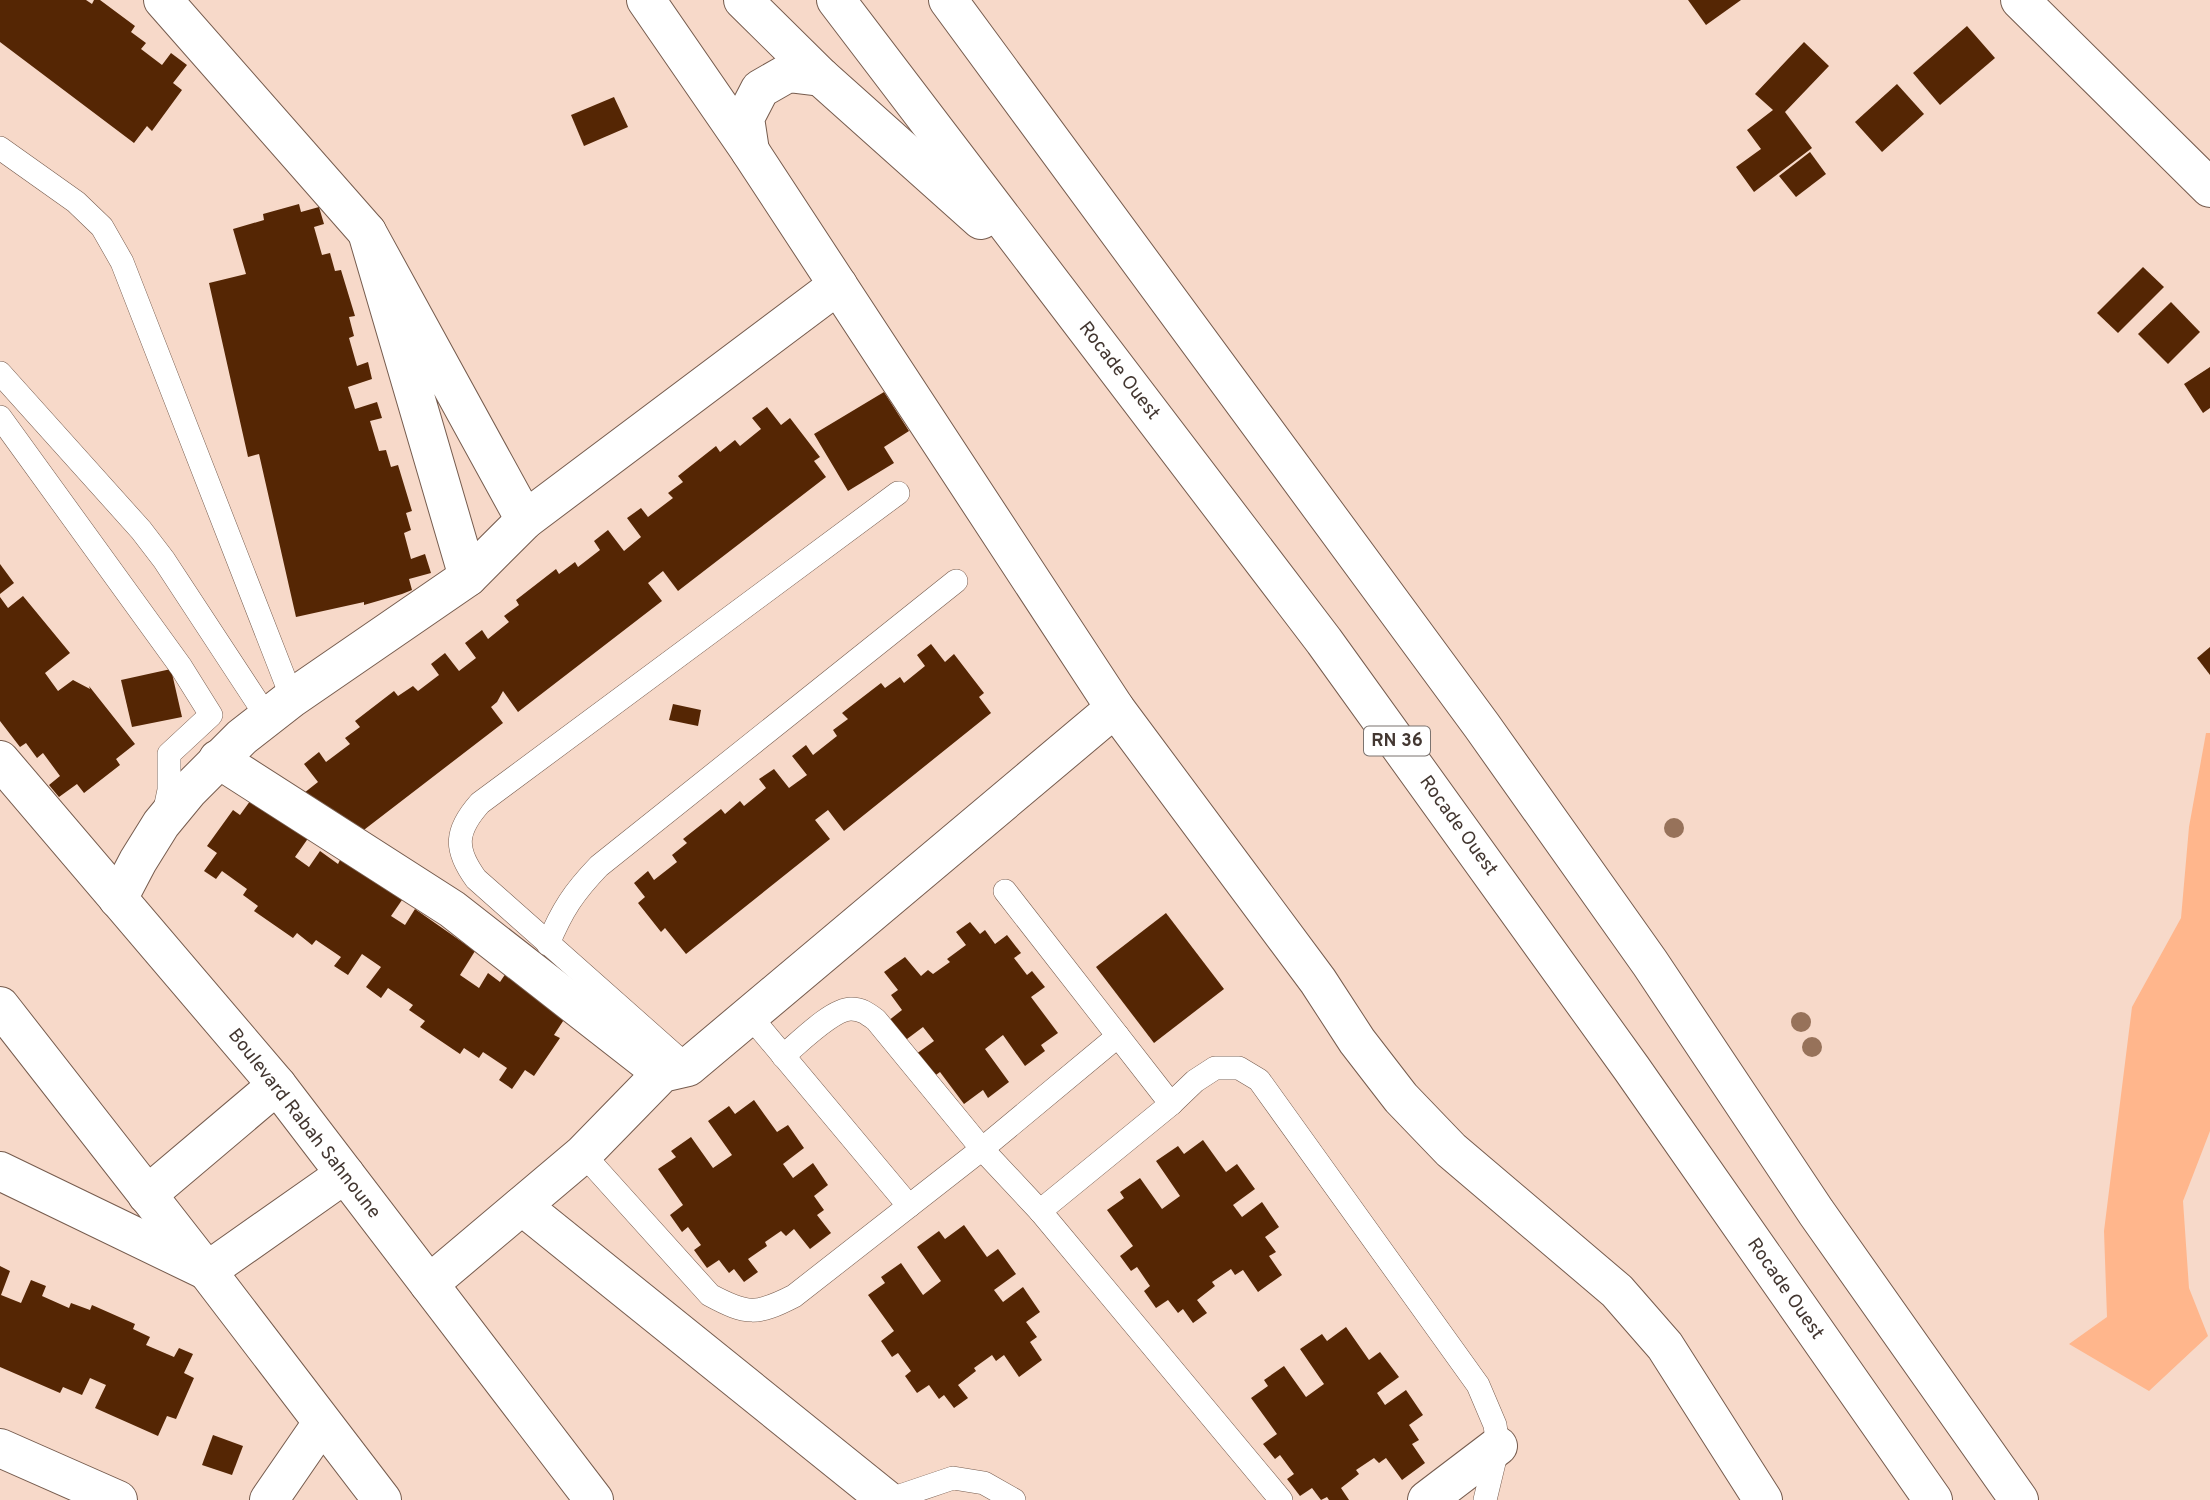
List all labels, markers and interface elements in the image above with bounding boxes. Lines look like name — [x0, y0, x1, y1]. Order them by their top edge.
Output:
street label: Rocade Ouest — [1073, 317, 1165, 425]
road number: RN 36 — [1364, 726, 1430, 756]
street label: Rocade Ouest — [1413, 771, 1503, 881]
street label: Boulevard Rabah Sahnoune — [222, 1024, 386, 1224]
street label: Rocade Ouest — [1741, 1234, 1829, 1344]

